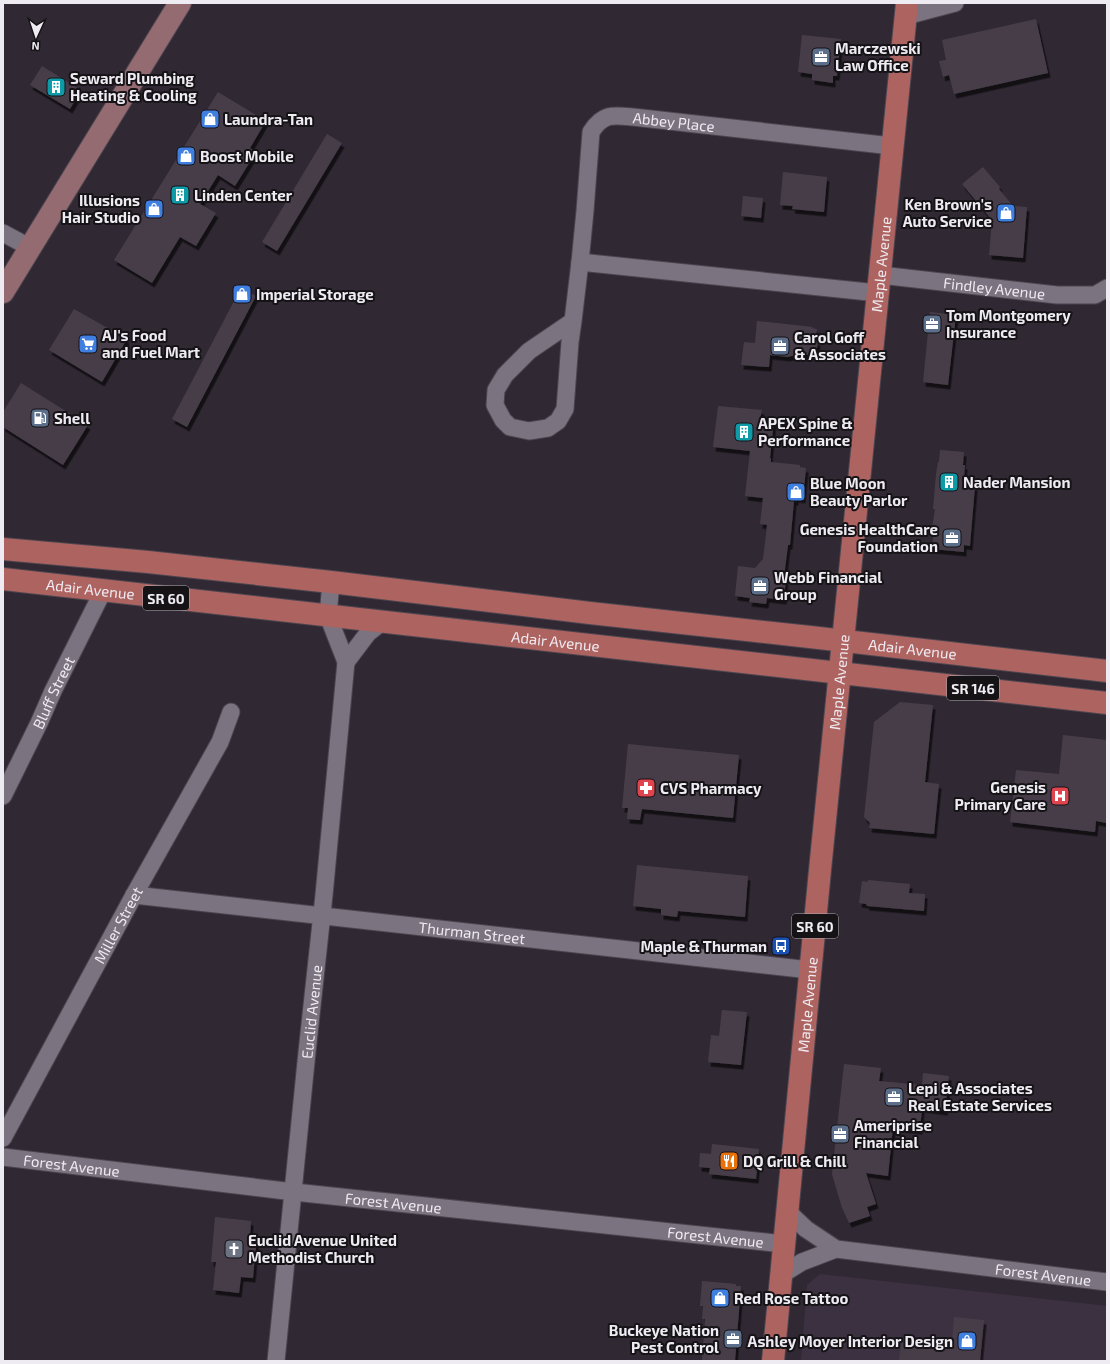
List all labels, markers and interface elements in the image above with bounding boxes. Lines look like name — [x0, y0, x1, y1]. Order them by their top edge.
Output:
north arrow — [16, 16, 56, 56]
place label: Marczewski Law Office — [835, 39, 921, 74]
text: N — [31, 40, 40, 53]
office icon: Marczewski Law Office — [810, 46, 832, 68]
place label: Seward Plumbing Heating & Cooling — [70, 69, 197, 104]
building icon: Seward Plumbing Heating & Cooling — [45, 76, 67, 98]
shop icon: Laundra-Tan — [199, 108, 221, 130]
street label: Abbey Place — [632, 108, 716, 135]
place label: Laundra-Tan — [224, 110, 313, 128]
shop icon: Boost Mobile — [175, 145, 197, 167]
place label: Boost Mobile — [200, 147, 294, 165]
building icon: Linden Center — [169, 184, 191, 206]
place label: Linden Center — [194, 186, 293, 204]
place label: Illusions Hair Studio — [62, 191, 140, 226]
place label: Ken Brown's Auto Service — [903, 195, 992, 230]
shop icon: Illusions Hair Studio — [143, 198, 165, 220]
shop icon: Ken Brown's Auto Service — [995, 202, 1017, 224]
street label: Maple Avenue — [867, 216, 895, 313]
street label: Findley Avenue — [942, 273, 1046, 303]
shop icon: Imperial Storage — [231, 283, 253, 305]
place label: Imperial Storage — [256, 285, 374, 303]
place label: Tom Montgomery Insurance — [946, 306, 1071, 341]
office icon: Tom Montgomery Insurance — [921, 313, 943, 335]
place label: AJ's Food and Fuel Mart — [102, 326, 200, 361]
place label: Carol Goff & Associates — [794, 328, 886, 363]
supermarket icon: AJ's Food and Fuel Mart — [77, 333, 99, 355]
office icon: Carol Goff & Associates — [769, 335, 791, 357]
fuel station icon: Shell — [29, 407, 51, 429]
place label: Shell — [54, 409, 90, 427]
place label: APEX Spine & Performance — [758, 414, 853, 449]
building icon: APEX Spine & Performance — [733, 421, 755, 443]
building icon: Nader Mansion — [938, 471, 960, 493]
place label: Nader Mansion — [963, 473, 1070, 491]
place label: Blue Moon Beauty Parlor — [810, 474, 908, 510]
shop icon: Blue Moon Beauty Parlor — [785, 481, 807, 503]
place label: Genesis HealthCare Foundation — [800, 520, 938, 555]
office icon: Genesis HealthCare Foundation — [941, 527, 963, 549]
place label: Webb Financial Group — [774, 568, 882, 603]
street label: Adair Avenue — [45, 575, 136, 603]
office icon: Webb Financial Group — [749, 575, 771, 597]
road number: SR 60 — [143, 586, 189, 610]
street label: Adair Avenue — [510, 627, 601, 655]
street label: Maple Avenue — [825, 634, 853, 731]
street label: Adair Avenue — [867, 635, 958, 663]
street label: Bluff Street — [29, 653, 78, 732]
road number: SR 146 — [947, 676, 999, 700]
pharmacy icon: CVS Pharmacy — [635, 777, 657, 799]
place label: Genesis Primary Care — [955, 778, 1046, 814]
place label: CVS Pharmacy — [660, 779, 762, 798]
hospital icon: Genesis Primary Care — [1049, 785, 1071, 807]
street label: Miller Street — [90, 883, 146, 967]
road number: SR 60 — [792, 914, 838, 938]
street label: Thurman Street — [418, 918, 526, 947]
bus stop icon: Maple & Thurman — [770, 935, 792, 957]
place label: Maple & Thurman — [641, 937, 767, 955]
street label: Maple Avenue — [794, 956, 821, 1053]
street label: Euclid Avenue — [297, 964, 325, 1060]
place label: Lepi & Associates Real Estate Services — [908, 1079, 1052, 1114]
office icon: Lepi & Associates Real Estate Services — [883, 1086, 905, 1108]
place label: Ameriprise Financial — [854, 1116, 932, 1151]
office icon: Ameriprise Financial — [829, 1123, 851, 1145]
restaurant icon: DQ Grill & Chill — [718, 1150, 740, 1172]
street label: Forest Avenue — [22, 1151, 121, 1180]
place label: DQ Grill & Chill — [743, 1152, 846, 1171]
street label: Forest Avenue — [344, 1188, 442, 1217]
street label: Forest Avenue — [666, 1223, 765, 1251]
place label: Euclid Avenue United Methodist Church — [248, 1231, 397, 1266]
church icon: Euclid Avenue United Methodist Church — [223, 1238, 245, 1260]
street label: Forest Avenue — [994, 1259, 1092, 1289]
shop icon: Red Rose Tattoo — [709, 1287, 731, 1309]
place label: Red Rose Tattoo — [734, 1289, 848, 1307]
place label: Buckeye Nation Pest Control — [609, 1321, 719, 1356]
office icon: Buckeye Nation Pest Control — [722, 1328, 744, 1350]
shop icon: Ashley Moyer Interior Design — [956, 1330, 978, 1352]
place label: Ashley Moyer Interior Design — [748, 1332, 953, 1351]

